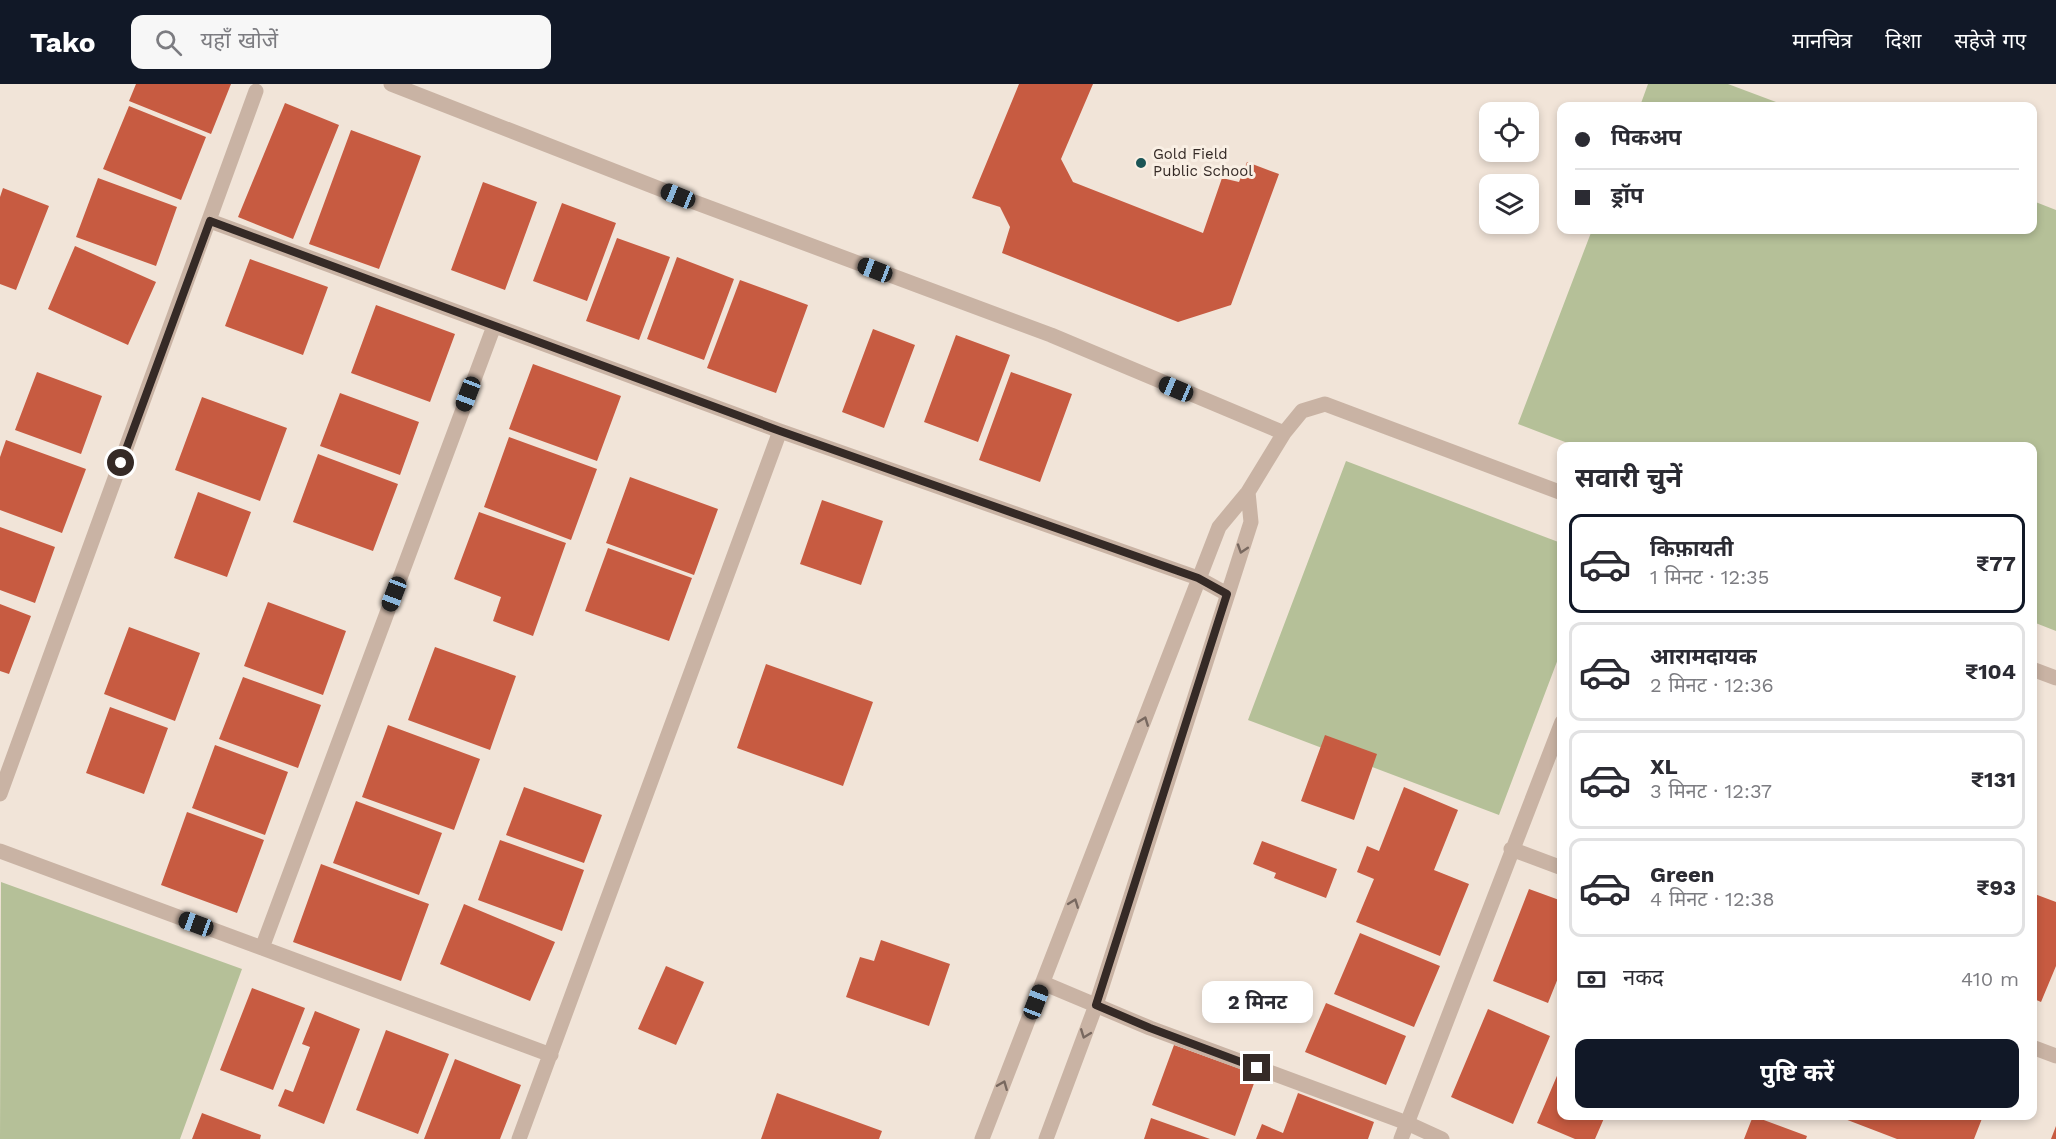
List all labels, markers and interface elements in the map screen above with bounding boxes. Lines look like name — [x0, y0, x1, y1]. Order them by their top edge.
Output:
search box — [131, 15, 551, 69]
text: Tako — [30, 26, 95, 59]
icon: search — [152, 26, 185, 59]
text: यहाँ खोजें — [200, 28, 278, 53]
text: मानचित्र — [1792, 28, 1852, 53]
text: दिशा — [1885, 28, 1921, 53]
text: सहेजे गए — [1954, 28, 2026, 53]
map controls — [1479, 102, 1539, 234]
button: locate — [1479, 102, 1539, 162]
text: पिकअप — [1611, 125, 1682, 150]
place label: Gold Field Public School — [1153, 145, 1253, 180]
marker: Gold Field Public School — [1134, 156, 1148, 170]
button: layers — [1479, 174, 1539, 234]
car — [658, 181, 698, 211]
text: ड्रॉप — [1611, 183, 1644, 208]
car — [855, 255, 895, 285]
car — [453, 374, 483, 414]
car — [1156, 374, 1196, 404]
route start — [107, 449, 134, 476]
text: सवारी चुनें — [1575, 462, 1682, 494]
text: किफ़ायती — [1650, 536, 1734, 561]
icon: car — [1578, 537, 1632, 591]
one-way arrow — [1237, 543, 1249, 554]
text: ₹77 — [1976, 551, 2016, 576]
text: 1 मिनट · 12:35 — [1650, 565, 1769, 589]
car — [379, 574, 409, 614]
text: आरामदायक — [1650, 644, 1757, 669]
icon: car — [1578, 645, 1632, 699]
text: ₹104 — [1965, 659, 2016, 684]
text: 2 मिनट · 12:36 — [1650, 673, 1774, 697]
one-way arrow — [1136, 716, 1149, 727]
icon: car — [1578, 753, 1632, 807]
text: XL — [1650, 754, 1678, 779]
text: ₹131 — [1971, 767, 2016, 792]
text: 3 मिनट · 12:37 — [1650, 779, 1772, 803]
icon: car — [1578, 861, 1632, 915]
text: Green — [1650, 862, 1714, 887]
text: ₹93 — [1976, 875, 2016, 900]
text: 4 मिनट · 12:38 — [1650, 887, 1774, 911]
one-way arrow — [1067, 898, 1079, 909]
car — [176, 909, 216, 939]
icon: cash — [1575, 963, 1608, 996]
text: नकद — [1623, 965, 1664, 990]
text: 410 m — [1961, 967, 2019, 991]
callout: 2 मिनट — [1202, 981, 1312, 1023]
car — [1021, 982, 1051, 1022]
text: 2 मिनट — [1228, 990, 1287, 1014]
one-way arrow — [1080, 1028, 1093, 1039]
button: पुष्टि करें — [1575, 1039, 2019, 1108]
route end — [1243, 1054, 1270, 1081]
one-way arrow — [996, 1080, 1008, 1091]

